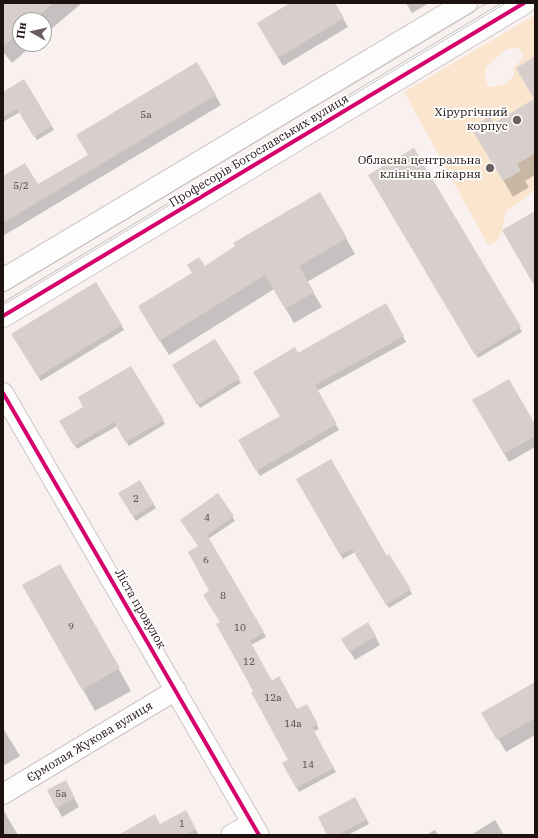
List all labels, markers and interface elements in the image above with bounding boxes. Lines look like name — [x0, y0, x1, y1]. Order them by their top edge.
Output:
north arrow — [12, 12, 52, 52]
text: Пн — [13, 21, 29, 40]
street label: Професорів Богославських вулиця — [167, 92, 351, 210]
place label: Хірургічний корпус — [434, 106, 508, 134]
house number: 5а — [140, 109, 152, 121]
marker: Хірургічний корпус — [511, 114, 523, 126]
place label: Обласна центральна клінічна лікарня — [358, 154, 481, 182]
marker: Обласна центральна клінічна лікарня — [484, 162, 496, 174]
house number: 5/2 — [13, 180, 29, 192]
house number: 2 — [133, 493, 139, 505]
house number: 4 — [204, 512, 210, 524]
house number: 6 — [203, 554, 209, 566]
street label: Ліста провулок — [111, 567, 169, 651]
house number: 8 — [220, 590, 226, 602]
house number: 9 — [68, 621, 74, 633]
house number: 10 — [234, 622, 246, 634]
house number: 12 — [243, 656, 255, 668]
house number: 12а — [264, 692, 282, 704]
street label: Єрмолая Жукова вулиця — [24, 699, 156, 785]
house number: 14а — [284, 718, 302, 730]
house number: 14 — [302, 759, 314, 771]
house number: 5а — [55, 788, 67, 800]
house number: 1 — [179, 818, 185, 830]

